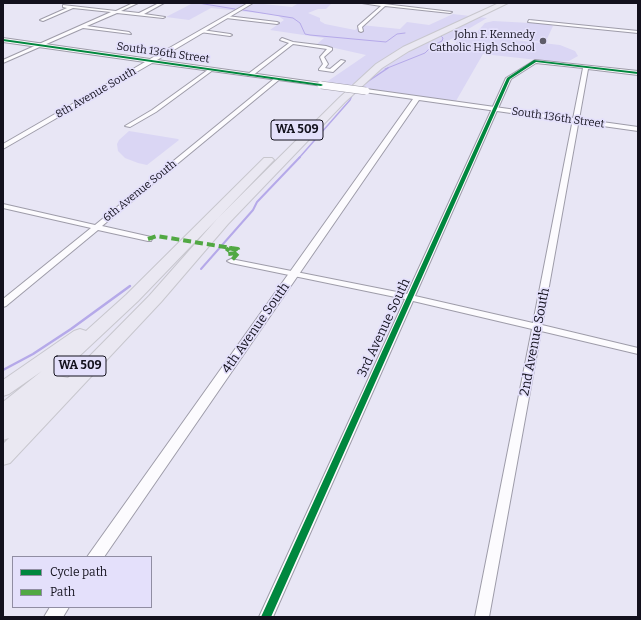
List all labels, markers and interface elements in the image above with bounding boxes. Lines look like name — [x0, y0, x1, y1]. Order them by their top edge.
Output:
place label: John F. Kennedy Catholic High School — [429, 28, 535, 54]
marker: John F. Kennedy Catholic High School — [538, 36, 548, 46]
street label: South 136th Street — [116, 40, 210, 66]
street label: 8th Avenue South — [53, 65, 139, 121]
street label: South 136th Street — [511, 105, 605, 131]
road number: WA 509 — [271, 120, 323, 140]
street label: 6th Avenue South — [101, 157, 179, 225]
street label: 3rd Avenue South — [354, 276, 414, 380]
street label: 4th Avenue South — [219, 280, 293, 376]
street label: 2nd Avenue South — [517, 287, 553, 397]
road number: WA 509 — [54, 356, 106, 376]
legend — [12, 556, 152, 608]
text: Cycle path — [50, 565, 107, 579]
text: Path — [50, 585, 75, 599]

